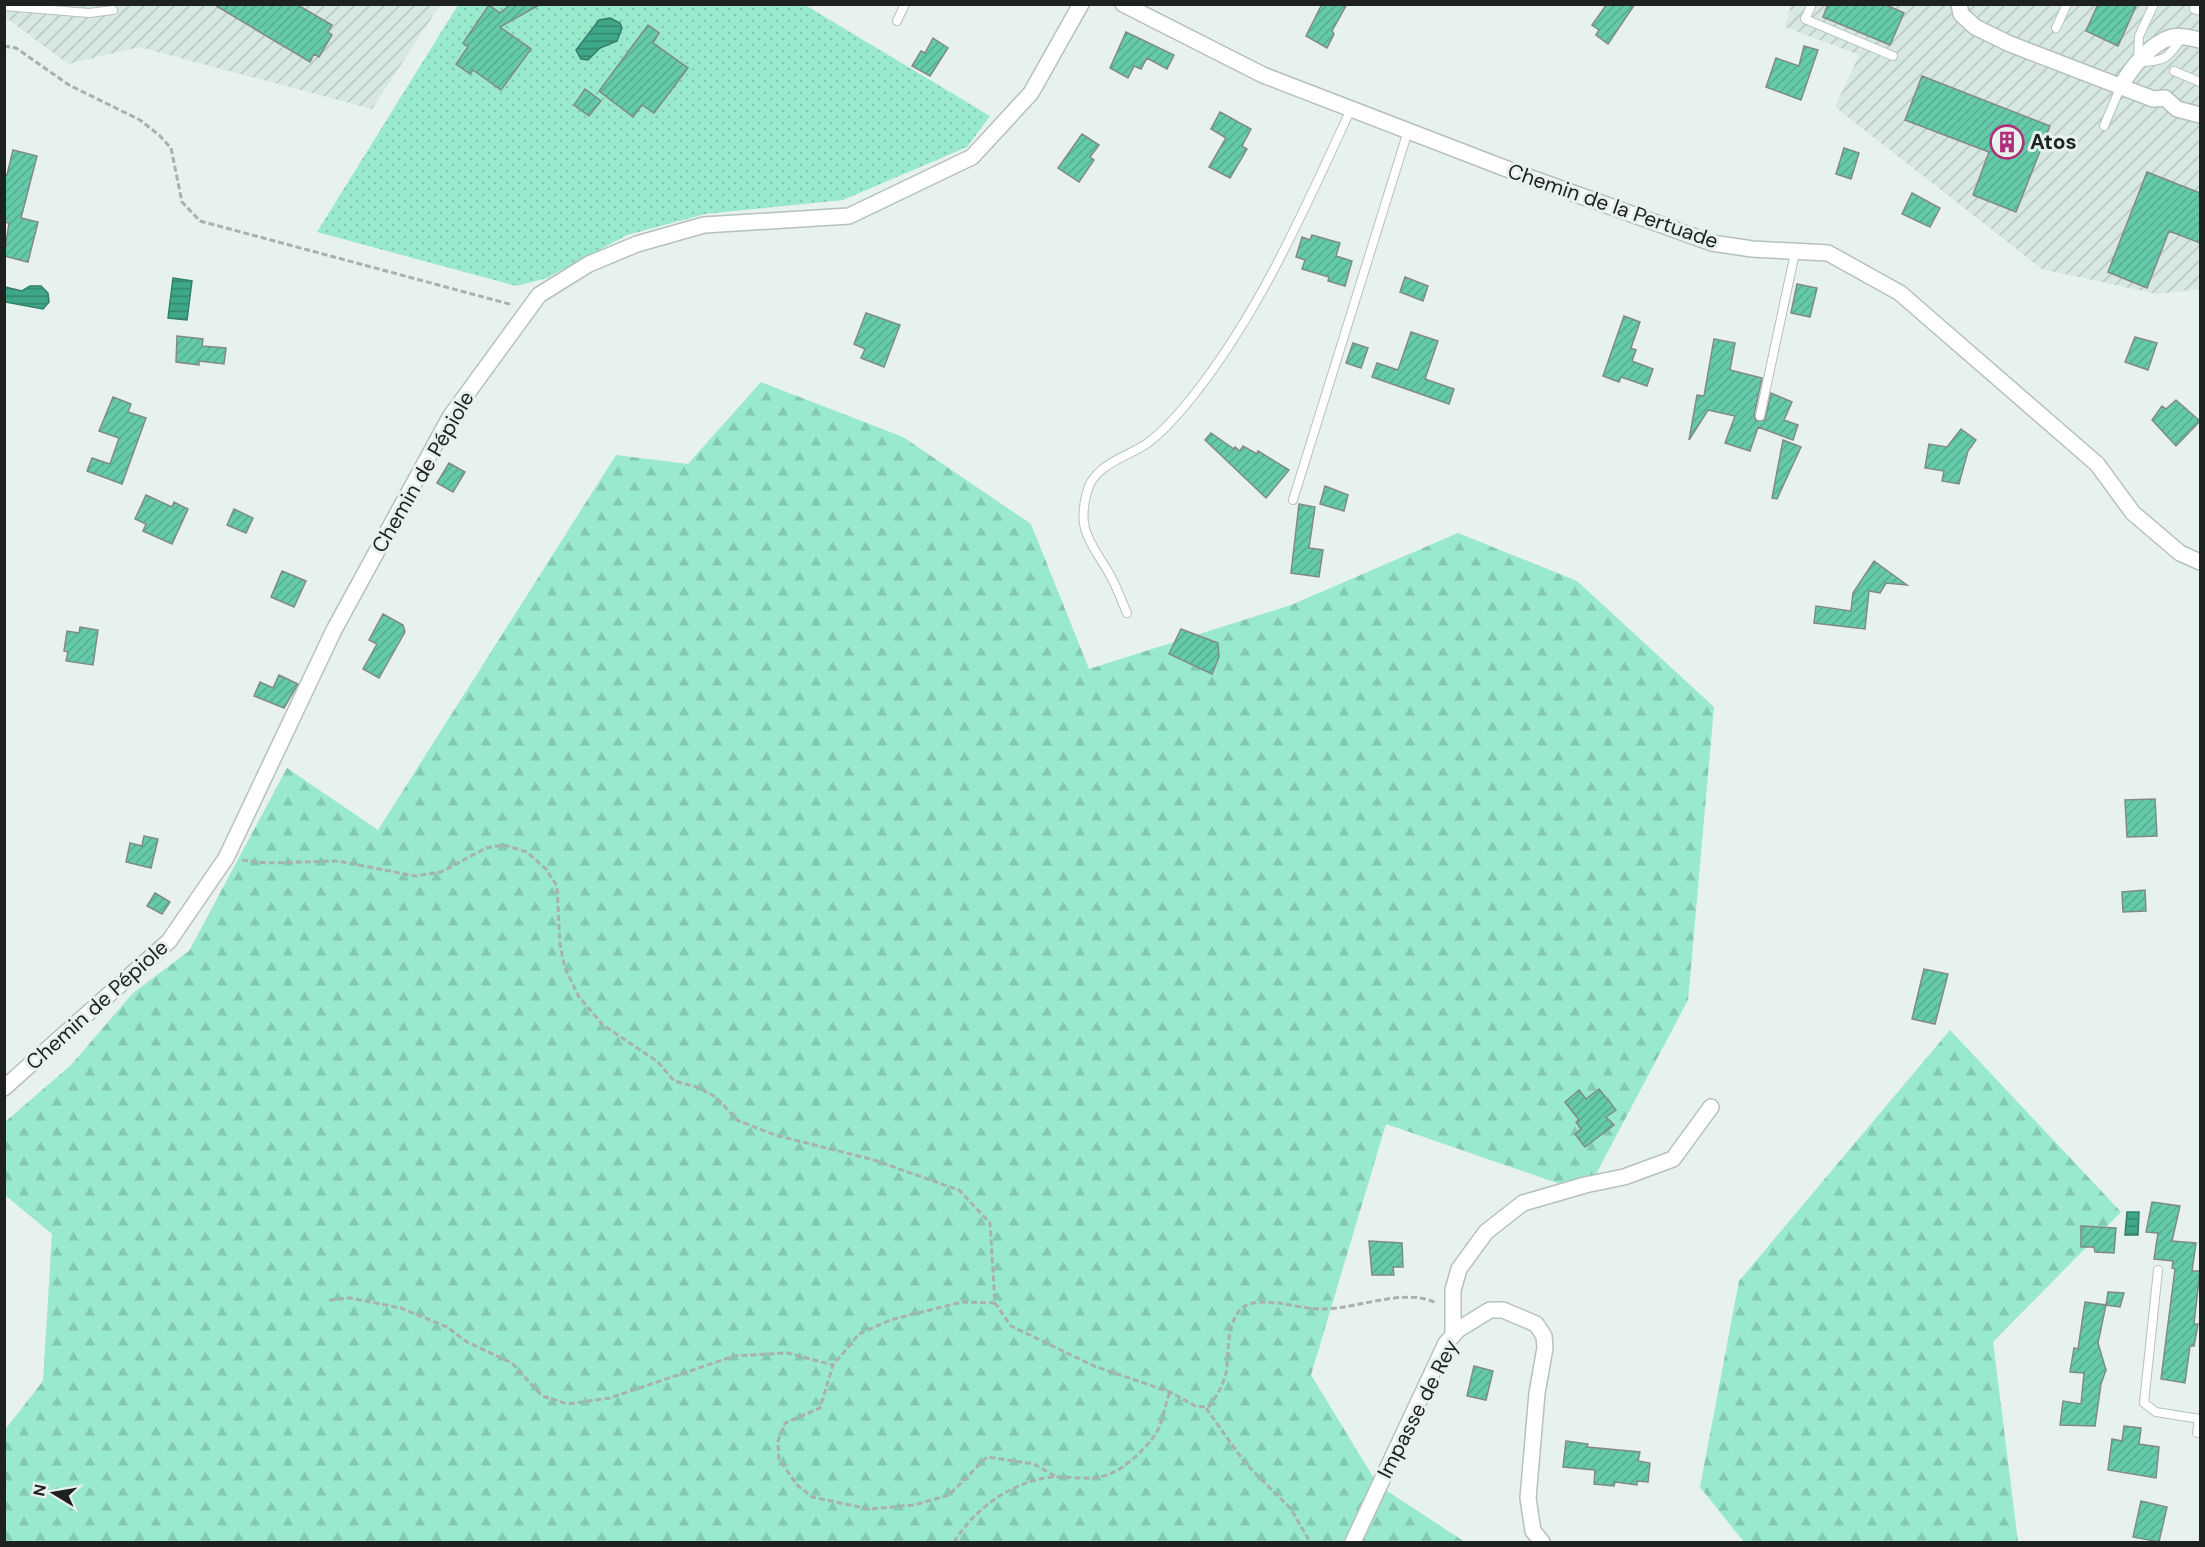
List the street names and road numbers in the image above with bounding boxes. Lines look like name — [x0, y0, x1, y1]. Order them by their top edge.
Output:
street label: Chemin de la Pertuade — [1504, 157, 1722, 255]
street label: Chemin de Pépiole — [365, 386, 481, 558]
street label: Chemin de Pépiole — [20, 934, 174, 1076]
street label: Impasse de Rey — [1371, 1334, 1465, 1483]

